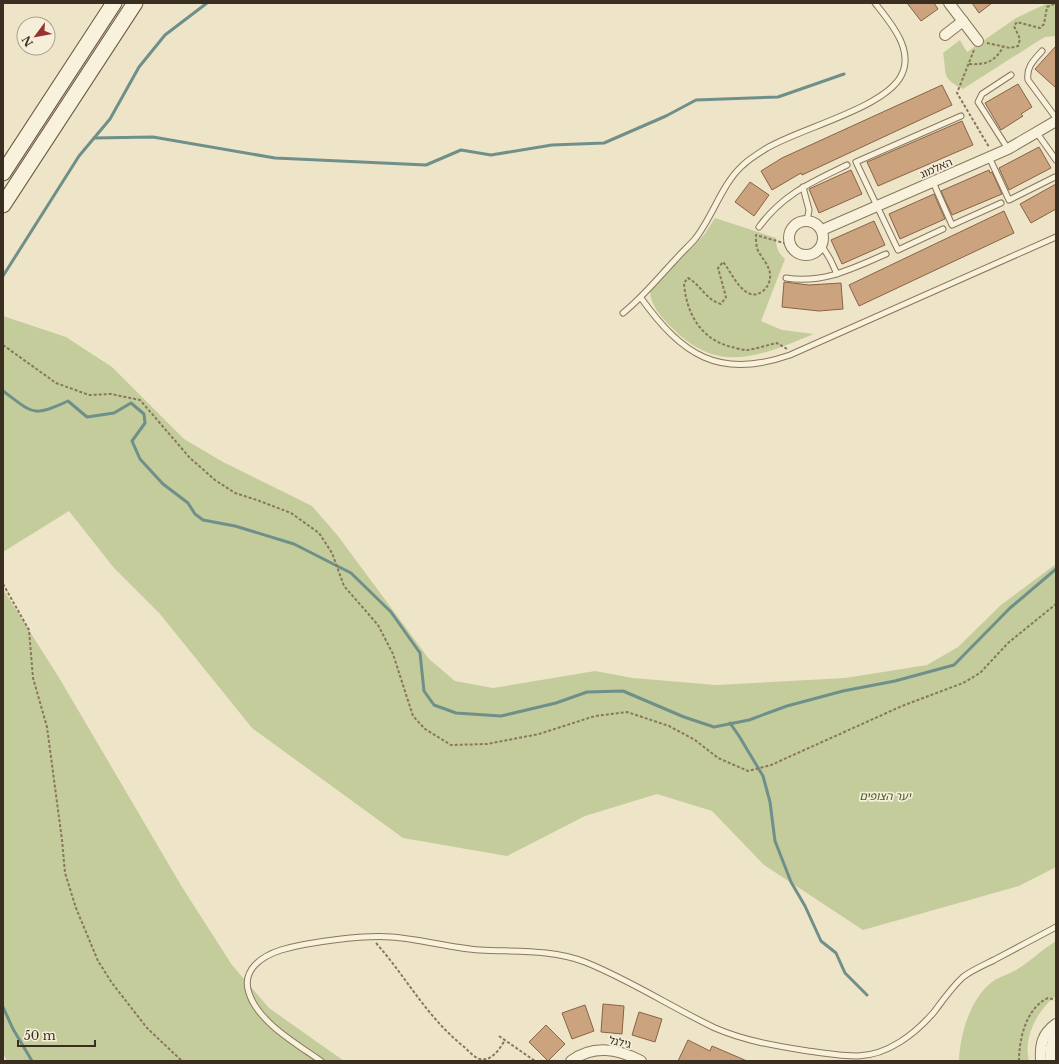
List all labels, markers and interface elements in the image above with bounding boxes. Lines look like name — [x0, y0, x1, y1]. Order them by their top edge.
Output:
north arrow — [16, 16, 56, 56]
text: N — [18, 33, 36, 49]
street label: האלמוג — [918, 155, 955, 181]
park label: יער הצופים — [859, 789, 913, 803]
scale bar — [18, 1022, 95, 1048]
text: 50 m — [24, 1028, 56, 1043]
street label: גילגל — [608, 1033, 632, 1051]

